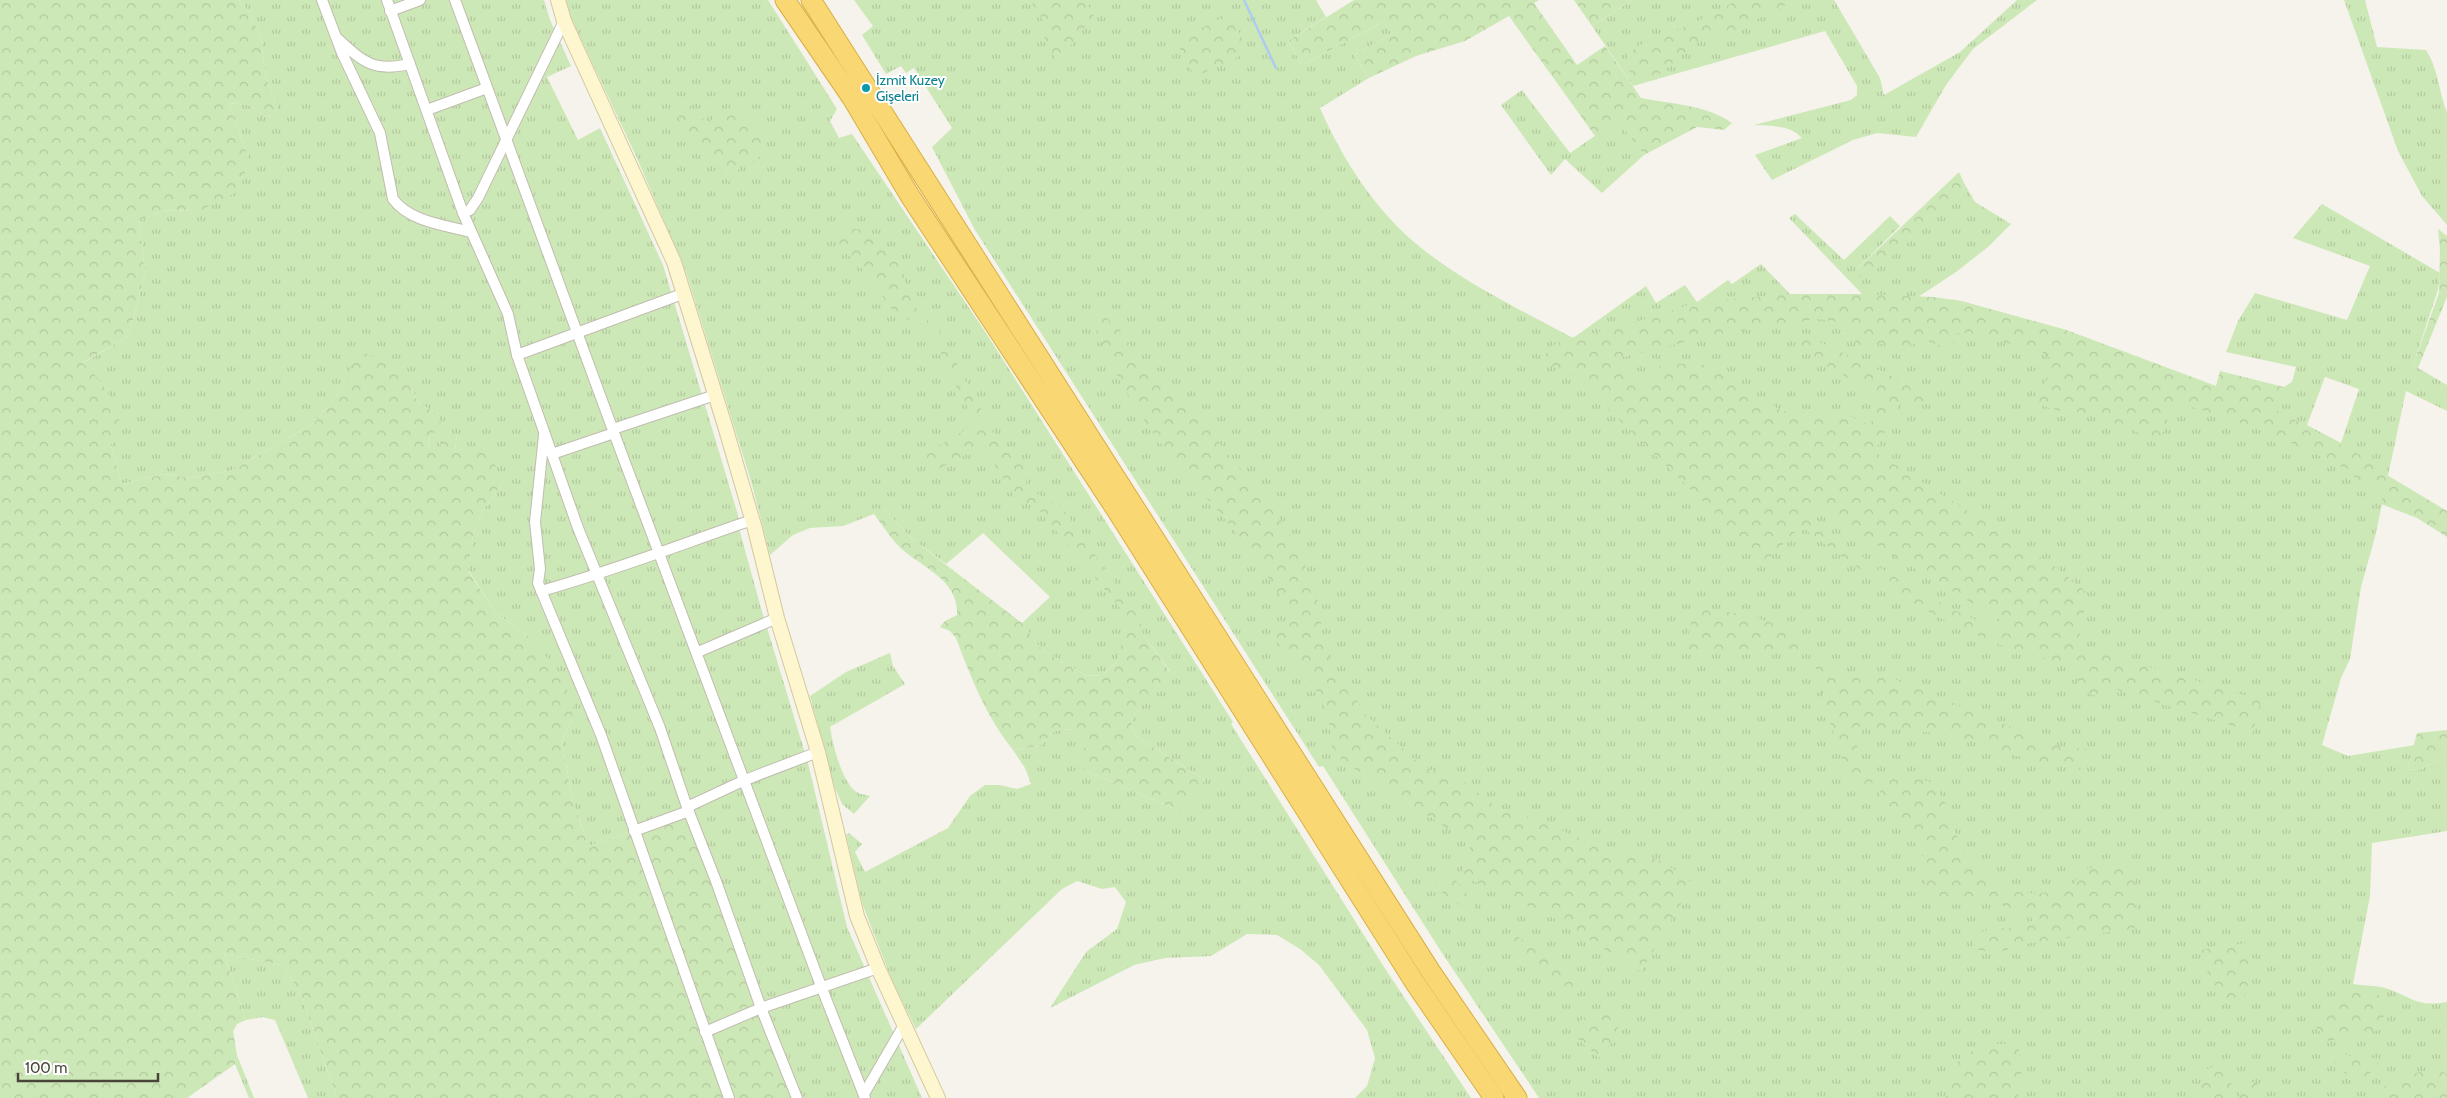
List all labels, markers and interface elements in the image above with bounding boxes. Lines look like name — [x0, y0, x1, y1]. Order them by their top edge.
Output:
place label: İzmit Kuzey Gişeleri — [876, 71, 945, 105]
marker: İzmit Kuzey Gişeleri — [860, 82, 872, 94]
scale bar — [18, 1050, 158, 1082]
text: 100 m — [25, 1059, 67, 1077]

